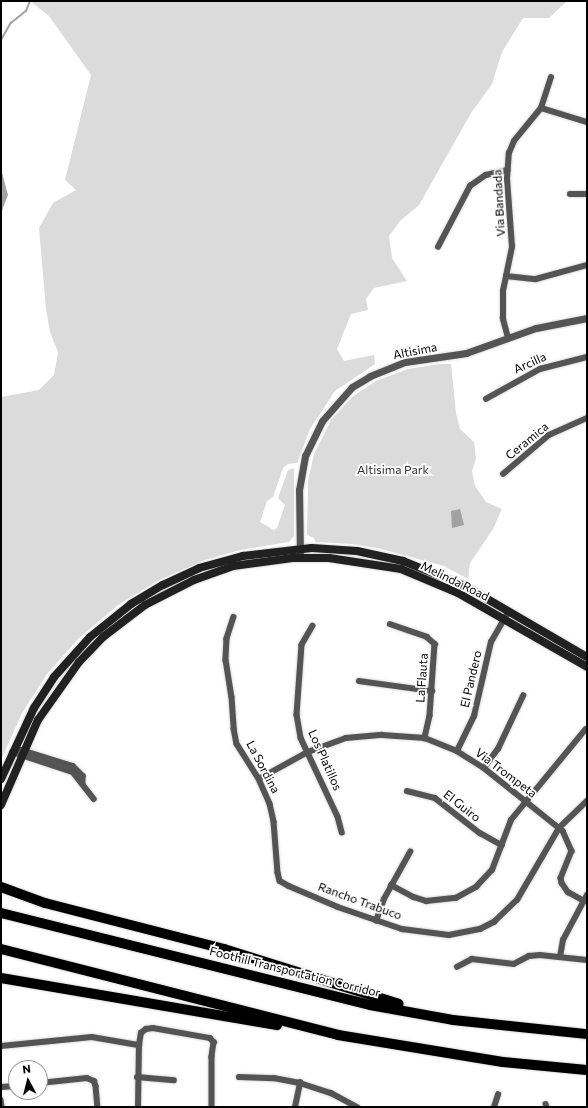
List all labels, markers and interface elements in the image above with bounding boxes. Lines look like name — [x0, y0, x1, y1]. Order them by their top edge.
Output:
street label: Via Bandada — [490, 169, 508, 237]
street label: Altisima — [392, 340, 438, 362]
street label: Arcilla — [511, 349, 549, 377]
street label: Ceramica — [503, 419, 551, 463]
park label: Altisima Park — [357, 463, 429, 477]
street label: Melinda Road — [418, 558, 492, 604]
street label: El Pandero — [457, 649, 485, 709]
street label: La Flauta — [413, 653, 431, 703]
street label: Los Platillos — [305, 727, 345, 793]
street label: La Sordina — [243, 738, 283, 796]
street label: Via Trompeta — [472, 745, 540, 801]
street label: El Guiro — [441, 787, 483, 825]
street label: Rancho Trabuco — [316, 879, 404, 923]
street label: Foothill Transportation Corridor — [208, 944, 382, 1000]
north arrow — [8, 1060, 48, 1100]
text: N — [22, 1062, 31, 1076]

